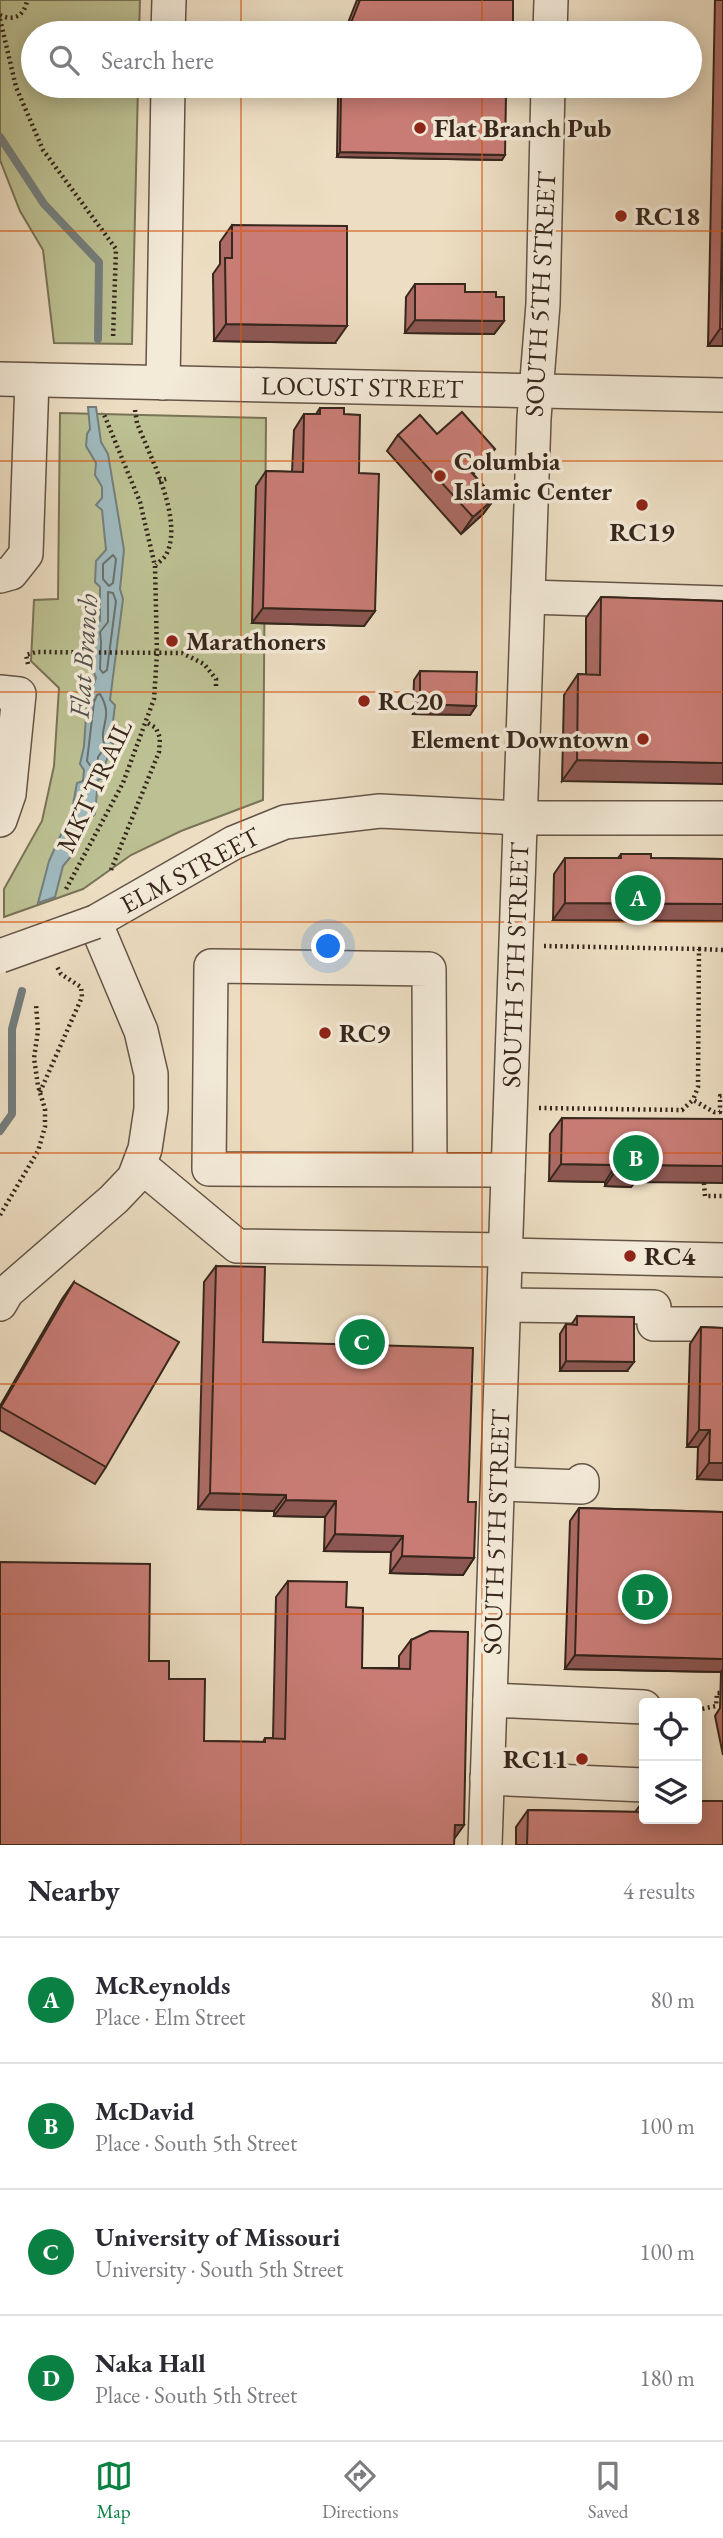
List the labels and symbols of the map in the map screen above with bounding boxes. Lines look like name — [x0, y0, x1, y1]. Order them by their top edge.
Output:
place label: Flat Branch Pub — [434, 111, 611, 145]
marker: Flat Branch Pub — [412, 120, 428, 136]
street label: SOUTH 5TH STREET — [517, 170, 563, 418]
place label: RC18 — [635, 199, 700, 233]
marker: RC18 — [613, 208, 629, 224]
street label: LOCUST STREET — [261, 368, 464, 406]
place label: Columbia Islamic Center — [454, 444, 612, 508]
marker: Columbia Islamic Center — [432, 468, 448, 484]
marker: RC19 — [634, 497, 650, 513]
place label: RC19 — [610, 515, 675, 549]
water label: Flat Branch — [61, 592, 105, 721]
place label: Marathoners — [186, 624, 326, 658]
marker: Marathoners — [164, 633, 180, 649]
place label: RC20 — [378, 684, 443, 718]
marker: RC20 — [356, 693, 372, 709]
street label: MKT TRAIL — [48, 714, 140, 858]
place label: Element Downtown — [411, 722, 629, 756]
marker: Element Downtown — [635, 731, 651, 747]
street label: ELM STREET — [114, 819, 266, 921]
street label: SOUTH 5TH STREET — [494, 841, 536, 1088]
pin: A — [615, 872, 661, 924]
your location — [311, 929, 345, 963]
place label: RC9 — [339, 1016, 390, 1050]
marker: RC9 — [317, 1025, 333, 1041]
pin: B — [613, 1132, 659, 1184]
place label: RC4 — [644, 1239, 695, 1273]
marker: RC4 — [622, 1248, 638, 1264]
pin: C — [339, 1316, 385, 1368]
street label: SOUTH 5TH STREET — [475, 1408, 517, 1655]
pin: D — [622, 1571, 668, 1623]
place label: RC11 — [503, 1742, 568, 1776]
marker: RC11 — [574, 1751, 590, 1767]

